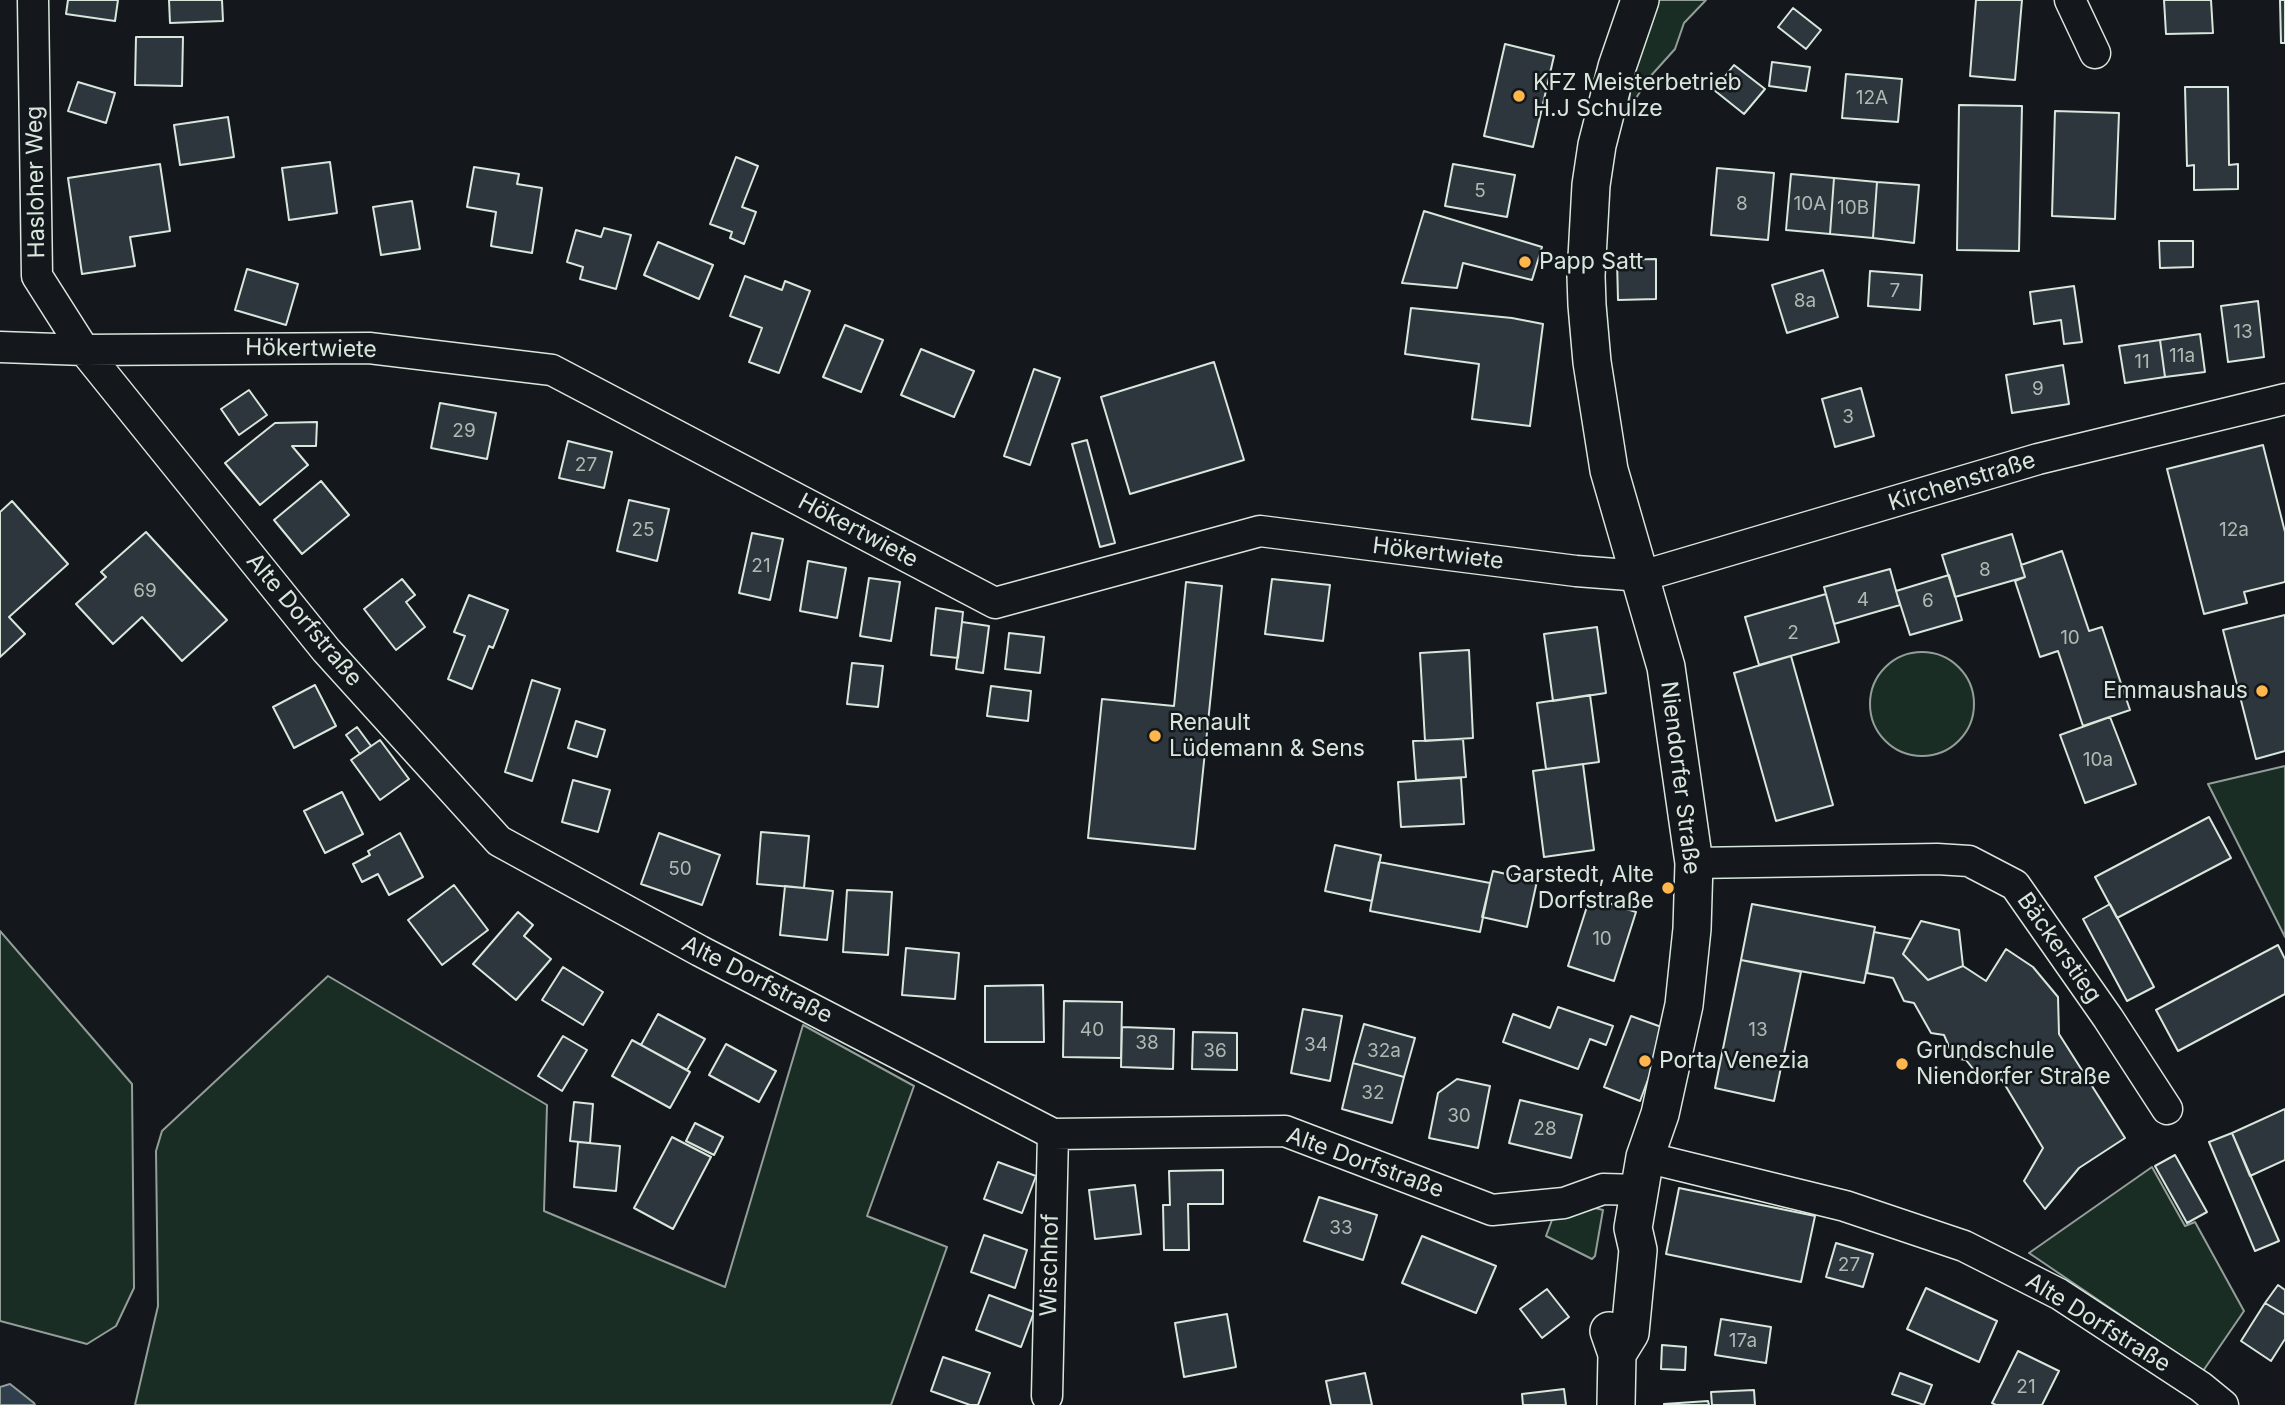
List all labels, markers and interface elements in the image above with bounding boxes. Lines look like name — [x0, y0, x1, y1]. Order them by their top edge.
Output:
place label: KFZ Meisterbetrieb H.J Schulze — [1533, 69, 1742, 123]
house number: 12A — [1856, 87, 1888, 109]
marker: KFZ Meisterbetrieb H.J Schulze — [1511, 88, 1527, 104]
street label: Hasloher Weg — [21, 105, 51, 259]
house number: 5 — [1474, 180, 1486, 202]
house number: 8 — [1736, 193, 1748, 215]
house number: 10A — [1794, 193, 1826, 215]
house number: 10B — [1837, 197, 1869, 219]
place label: Papp Satt — [1539, 248, 1643, 276]
marker: Papp Satt — [1517, 254, 1533, 270]
house number: 7 — [1890, 280, 1900, 302]
house number: 8a — [1794, 290, 1816, 312]
house number: 13 — [2233, 321, 2253, 343]
street label: Hökertwiete — [245, 334, 377, 364]
house number: 11a — [2169, 345, 2195, 367]
house number: 11 — [2134, 351, 2150, 373]
house number: 9 — [2032, 378, 2044, 400]
house number: 3 — [1842, 406, 1854, 428]
house number: 29 — [452, 420, 476, 442]
street label: Kirchenstraße — [1885, 447, 2039, 517]
house number: 27 — [575, 454, 597, 476]
street label: Hökertwiete — [793, 488, 923, 574]
house number: 25 — [631, 519, 655, 541]
house number: 12a — [2219, 519, 2249, 541]
street label: Hökertwiete — [1371, 532, 1505, 576]
street label: Alte Dorfstraße — [240, 548, 368, 692]
house number: 21 — [751, 555, 771, 577]
house number: 8 — [1979, 559, 1991, 581]
house number: 69 — [133, 580, 157, 602]
house number: 4 — [1857, 589, 1869, 611]
house number: 6 — [1922, 590, 1934, 612]
house number: 2 — [1787, 622, 1799, 644]
house number: 10 — [2060, 627, 2080, 649]
place label: Emmaushaus — [2103, 677, 2248, 705]
street label: Niendorfer Straße — [1654, 680, 1706, 876]
marker: Emmaushaus — [2254, 683, 2270, 699]
place label: Renault Lüdemann & Sens — [1169, 709, 1365, 763]
marker: Renault Lüdemann & Sens — [1147, 728, 1163, 744]
house number: 10a — [2083, 749, 2113, 771]
house number: 50 — [668, 858, 692, 880]
place label: Garstedt, Alte Dorfstraße — [1505, 861, 1654, 915]
marker: Garstedt, Alte Dorfstraße — [1660, 880, 1676, 896]
street label: Bäckerstieg — [2011, 888, 2107, 1008]
house number: 10 — [1592, 928, 1612, 950]
street label: Alte Dorfstraße — [677, 930, 837, 1030]
house number: 40 — [1080, 1019, 1104, 1041]
house number: 13 — [1748, 1019, 1768, 1041]
house number: 38 — [1135, 1032, 1159, 1054]
house number: 34 — [1304, 1034, 1328, 1056]
place label: Grundschule Niendorfer Straße — [1916, 1037, 2111, 1091]
house number: 36 — [1203, 1040, 1227, 1062]
house number: 32a — [1367, 1040, 1401, 1062]
place label: Porta Venezia — [1659, 1047, 1809, 1075]
marker: Porta Venezia — [1637, 1053, 1653, 1069]
marker: Grundschule Niendorfer Straße — [1894, 1056, 1910, 1072]
house number: 32 — [1361, 1082, 1385, 1104]
house number: 30 — [1447, 1105, 1471, 1127]
house number: 28 — [1533, 1118, 1557, 1140]
street label: Alte Dorfstraße — [1283, 1122, 1447, 1204]
street label: Wischhof — [1035, 1213, 1065, 1317]
house number: 33 — [1329, 1217, 1353, 1239]
house number: 27 — [1838, 1254, 1860, 1276]
street label: Alte Dorfstraße — [2021, 1268, 2175, 1378]
house number: 17a — [1729, 1330, 1757, 1352]
house number: 21 — [2016, 1376, 2036, 1398]

